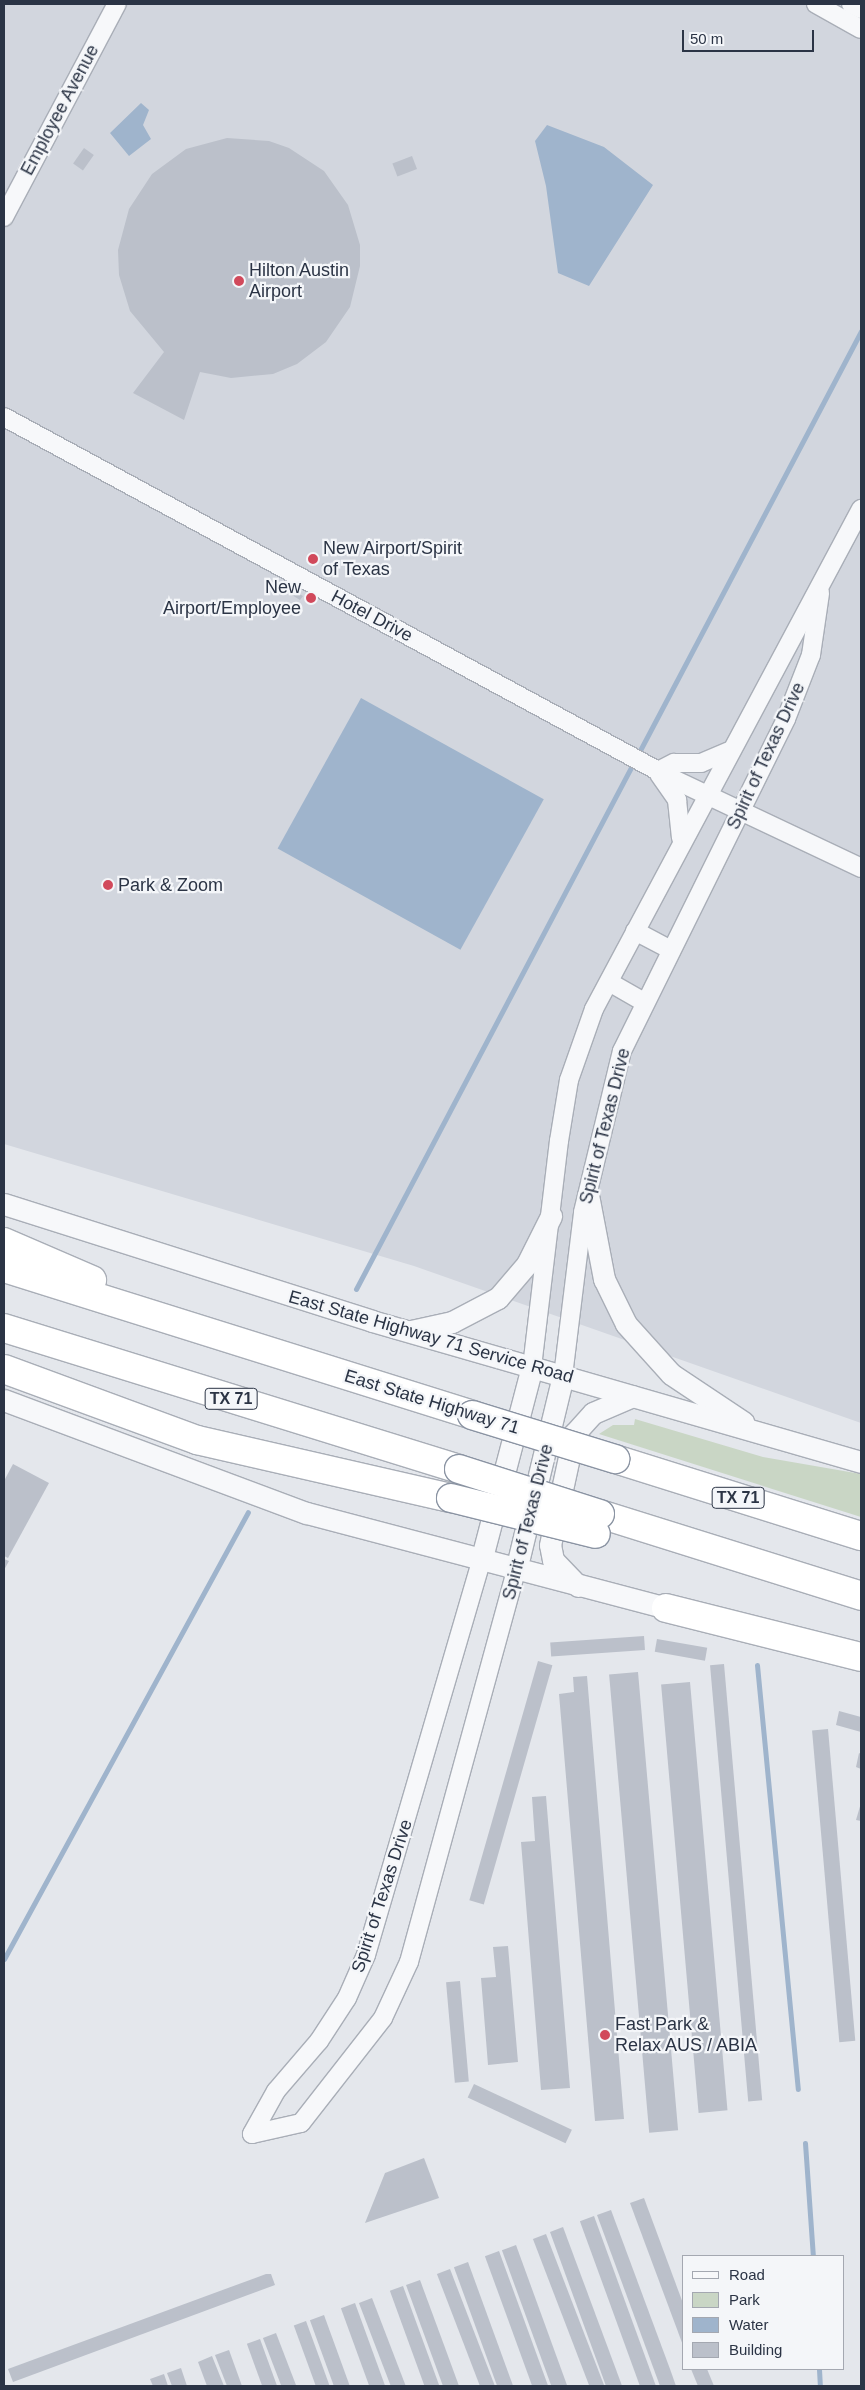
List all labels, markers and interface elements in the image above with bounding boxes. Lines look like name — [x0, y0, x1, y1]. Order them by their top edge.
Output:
scale bar — [685, 20, 818, 52]
text: 50 m — [690, 30, 723, 47]
street label: Employee Avenue — [16, 41, 104, 179]
place label: Hilton Austin Airport — [249, 260, 350, 302]
marker: Hilton Austin Airport — [233, 275, 245, 287]
place label: New Airport/Spirit of Texas — [323, 538, 463, 580]
marker: New Airport/Spirit of Texas — [307, 553, 319, 565]
place label: New Airport/Employee — [163, 577, 301, 620]
street label: Hotel Drive — [328, 586, 416, 646]
marker: New Airport/Employee — [305, 592, 317, 604]
street label: Spirit of Texas Drive — [722, 679, 810, 833]
place label: Park & Zoom — [118, 874, 223, 896]
marker: Park & Zoom — [102, 879, 114, 891]
street label: Spirit of Texas Drive — [575, 1046, 635, 1206]
street label: East State Highway 71 Service Road — [286, 1286, 576, 1388]
street label: East State Highway 71 — [342, 1365, 522, 1439]
road number: TX 71 — [204, 1386, 258, 1412]
street label: Spirit of Texas Drive — [498, 1442, 558, 1602]
road number: TX 71 — [710, 1485, 766, 1512]
street label: Spirit of Texas Drive — [347, 1817, 417, 1975]
place label: Fast Park & Relax AUS / ABIA — [615, 2014, 759, 2056]
marker: Fast Park & Relax AUS / ABIA — [599, 2029, 611, 2041]
legend — [682, 2255, 845, 2370]
text: Road — [729, 2266, 765, 2283]
text: Park — [729, 2291, 760, 2308]
text: Water — [729, 2316, 768, 2333]
text: Building — [729, 2341, 782, 2358]

